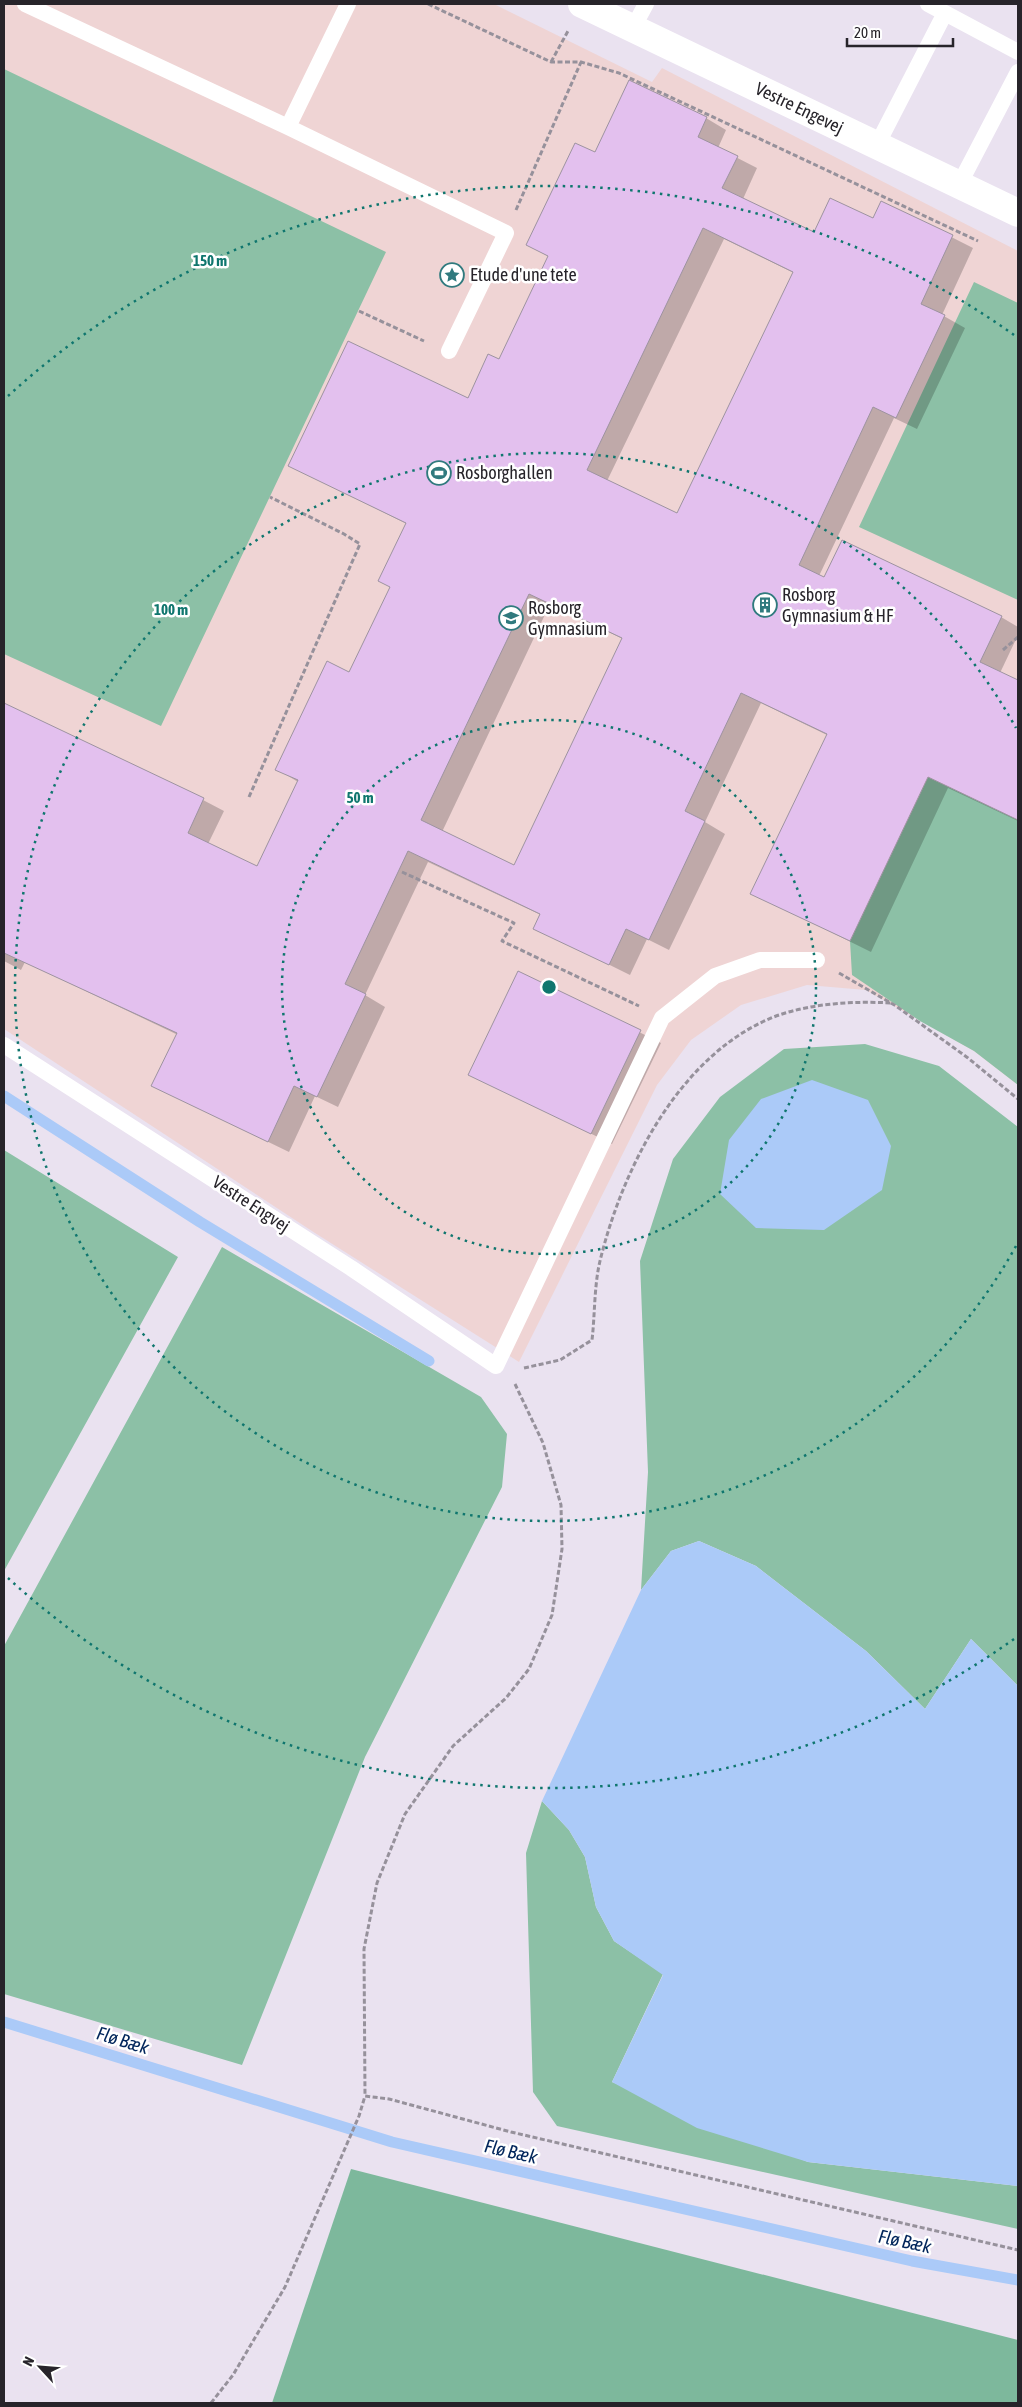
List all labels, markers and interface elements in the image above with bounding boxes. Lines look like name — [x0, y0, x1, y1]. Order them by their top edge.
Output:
scale bar — [847, 15, 953, 47]
text: 20 m — [854, 24, 881, 41]
street label: Vestre Engevej — [752, 78, 847, 138]
text: 150 m — [193, 252, 227, 269]
place icon: Etude d'une tete — [439, 262, 465, 288]
place label: Etude d'une tete — [470, 264, 577, 285]
sports icon: Rosborghallen — [426, 460, 452, 486]
place label: Rosborghallen — [456, 462, 553, 483]
place label: Rosborg Gymnasium & HF — [782, 584, 894, 626]
building icon: Rosborg Gymnasium & HF — [752, 592, 778, 618]
place label: Rosborg Gymnasium — [528, 597, 607, 639]
text: 100 m — [154, 601, 188, 618]
school or university icon: Rosborg Gymnasium — [498, 605, 524, 631]
text: 50 m — [347, 789, 374, 806]
centre of rings — [540, 978, 558, 996]
street label: Vestre Engvej — [209, 1171, 294, 1236]
water label: Flø Bæk — [94, 2022, 152, 2059]
water label: Flø Bæk — [482, 2134, 540, 2168]
water label: Flø Bæk — [876, 2225, 934, 2257]
north arrow — [15, 2342, 65, 2392]
text: N — [19, 2354, 37, 2369]

